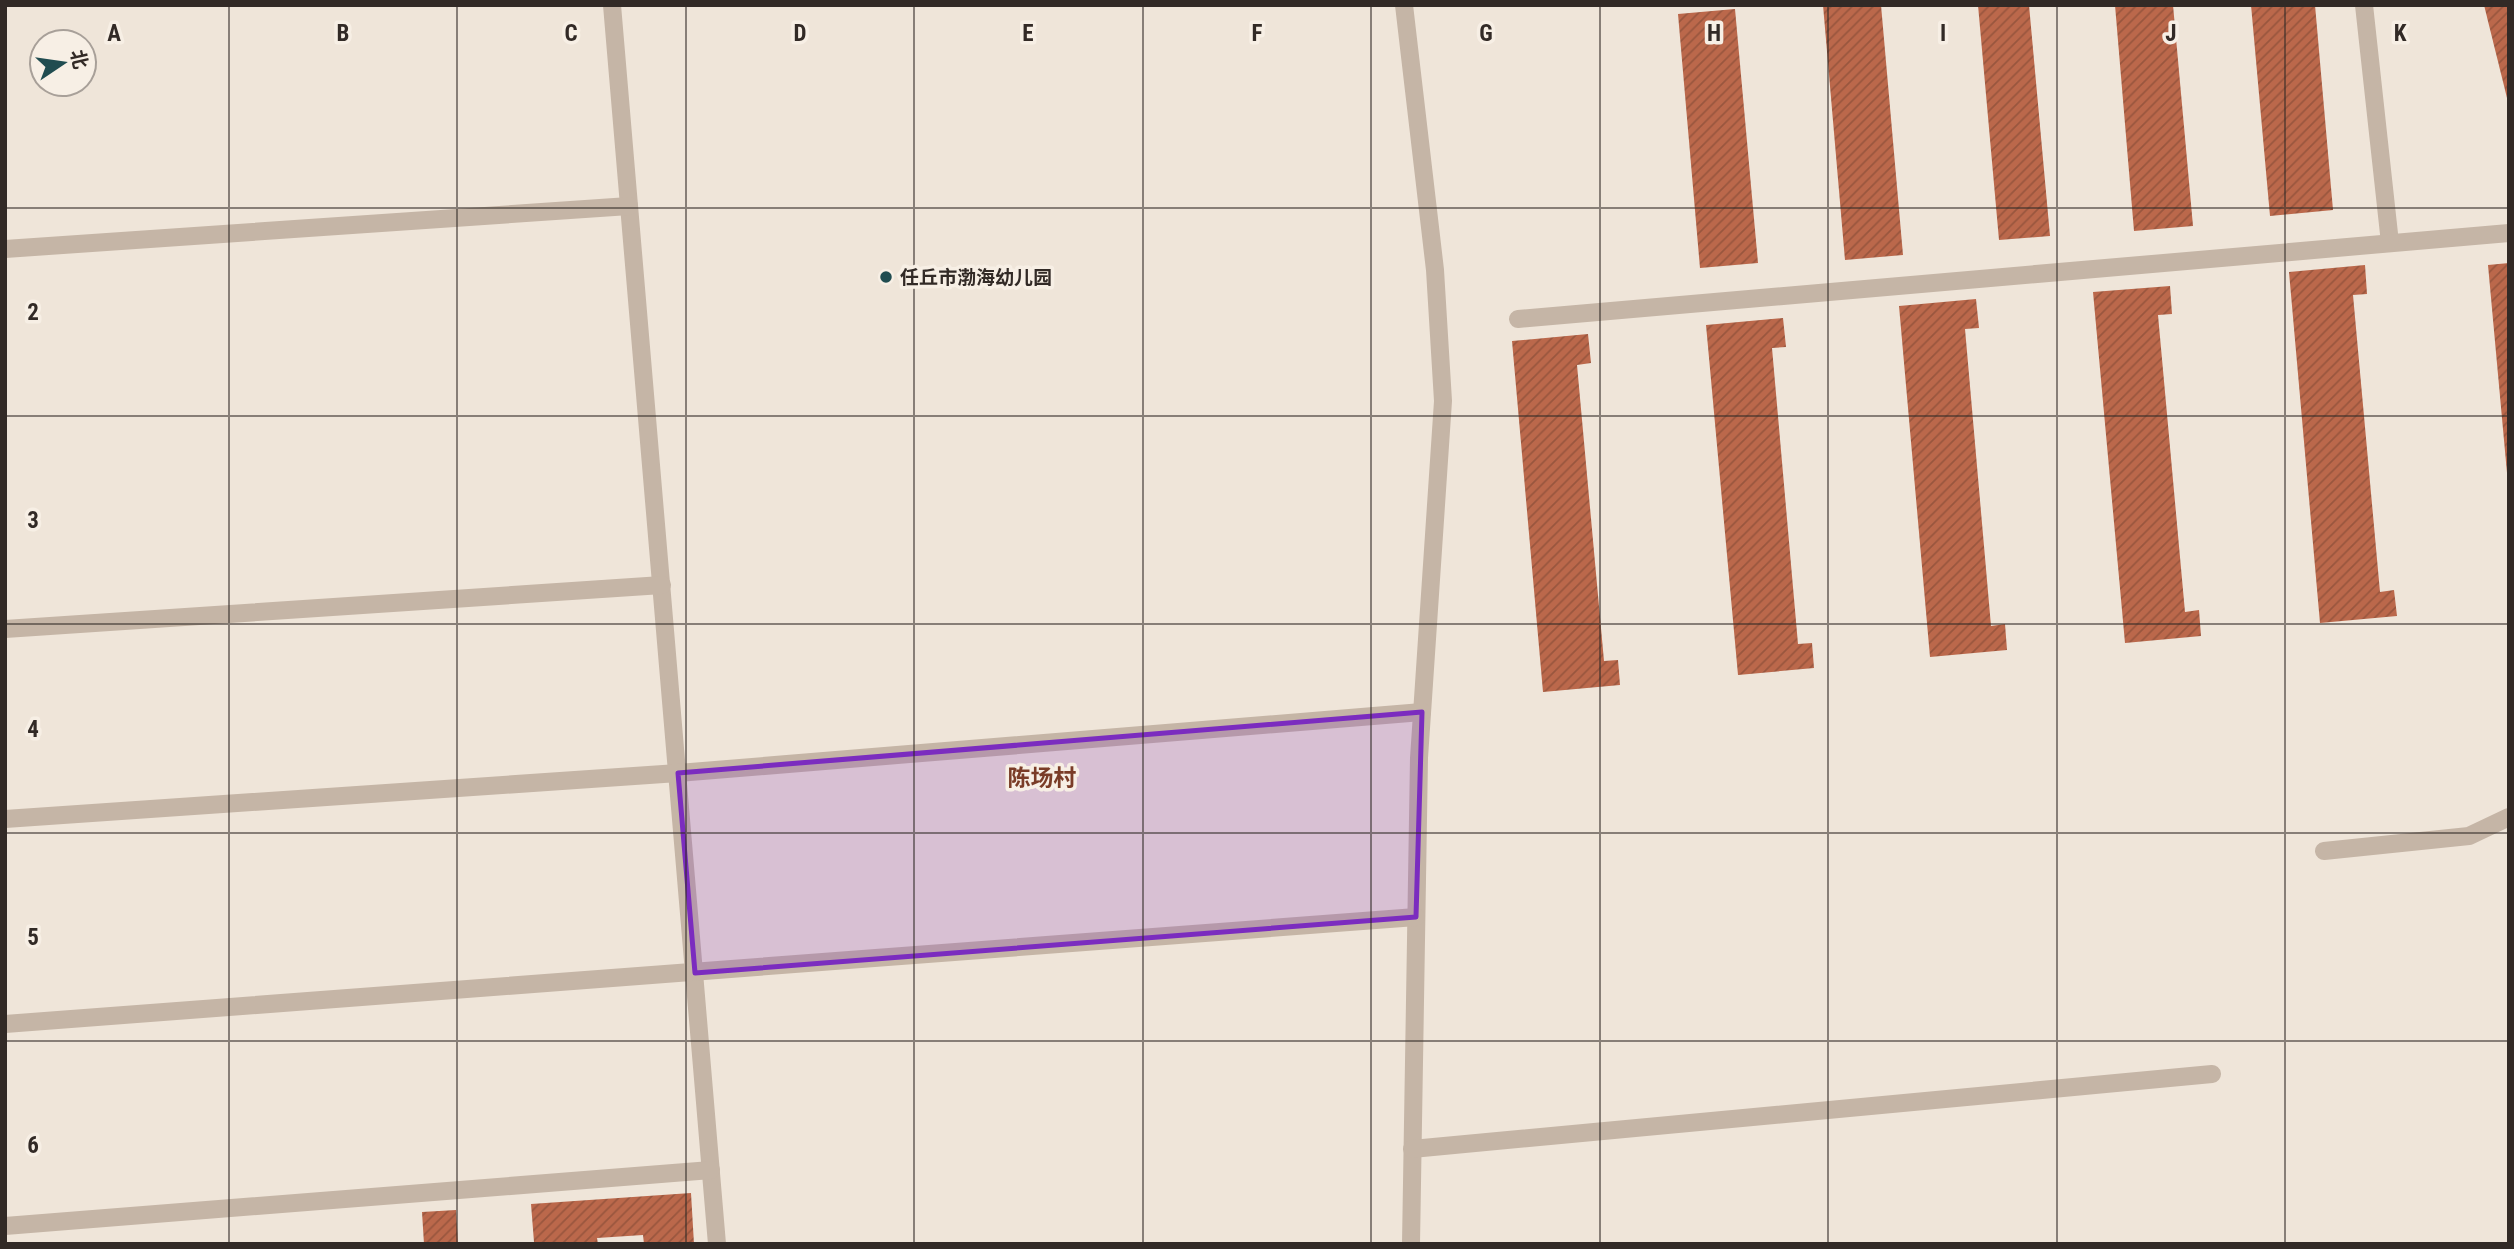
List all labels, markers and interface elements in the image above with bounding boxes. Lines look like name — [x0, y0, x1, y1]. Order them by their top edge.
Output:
text: A — [107, 20, 121, 47]
text: B — [337, 20, 349, 47]
text: C — [564, 20, 578, 47]
text: D — [794, 20, 807, 47]
text: E — [1022, 20, 1034, 47]
text: F — [1252, 20, 1263, 47]
text: G — [1479, 20, 1493, 47]
text: H — [1707, 20, 1721, 47]
text: I — [1940, 20, 1946, 47]
text: J — [2165, 20, 2177, 47]
text: K — [2394, 20, 2407, 47]
north arrow — [28, 28, 98, 98]
text: 北 — [66, 47, 92, 71]
place label: 任丘市渤海幼儿园 — [900, 266, 1052, 289]
marker: 任丘市渤海幼儿园 — [878, 269, 894, 285]
text: 2 — [27, 299, 39, 326]
text: 3 — [27, 507, 39, 534]
text: 4 — [27, 716, 39, 743]
district label: 陈场村 — [1008, 765, 1077, 792]
text: 5 — [27, 924, 39, 951]
text: 6 — [27, 1132, 39, 1159]

